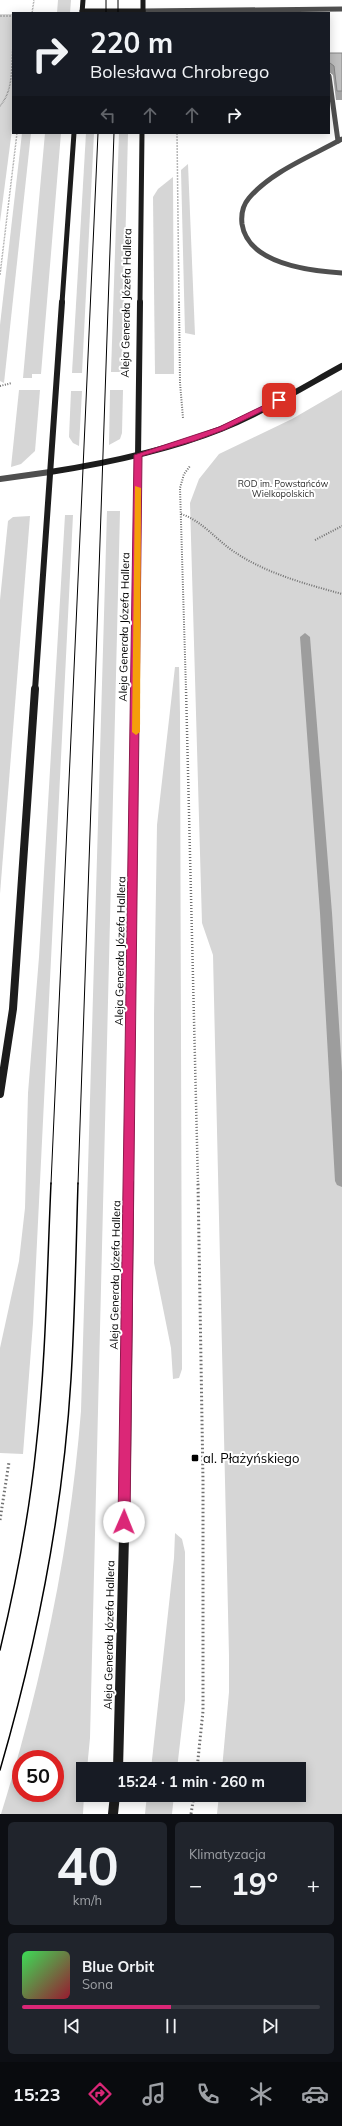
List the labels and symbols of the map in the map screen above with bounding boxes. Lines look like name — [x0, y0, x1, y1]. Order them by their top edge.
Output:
street label: Aleja Generała Józefa Hallera — [118, 228, 134, 378]
pin — [262, 383, 296, 417]
park label: ROD im. Powstańców Wielkopolskich — [238, 478, 328, 499]
street label: Aleja Generała Józefa Hallera — [116, 552, 132, 702]
street label: Aleja Generała Józefa Hallera — [112, 876, 128, 1026]
street label: Aleja Generała Józefa Hallera — [107, 1200, 123, 1350]
place label: al. Płażyńskiego — [203, 1450, 299, 1466]
marker: al. Płażyńskiego — [190, 1453, 200, 1463]
position arrow — [103, 1501, 145, 1543]
street label: Aleja Generała Józefa Hallera — [101, 1560, 117, 1710]
speed limit sign: 50 — [12, 1750, 64, 1802]

